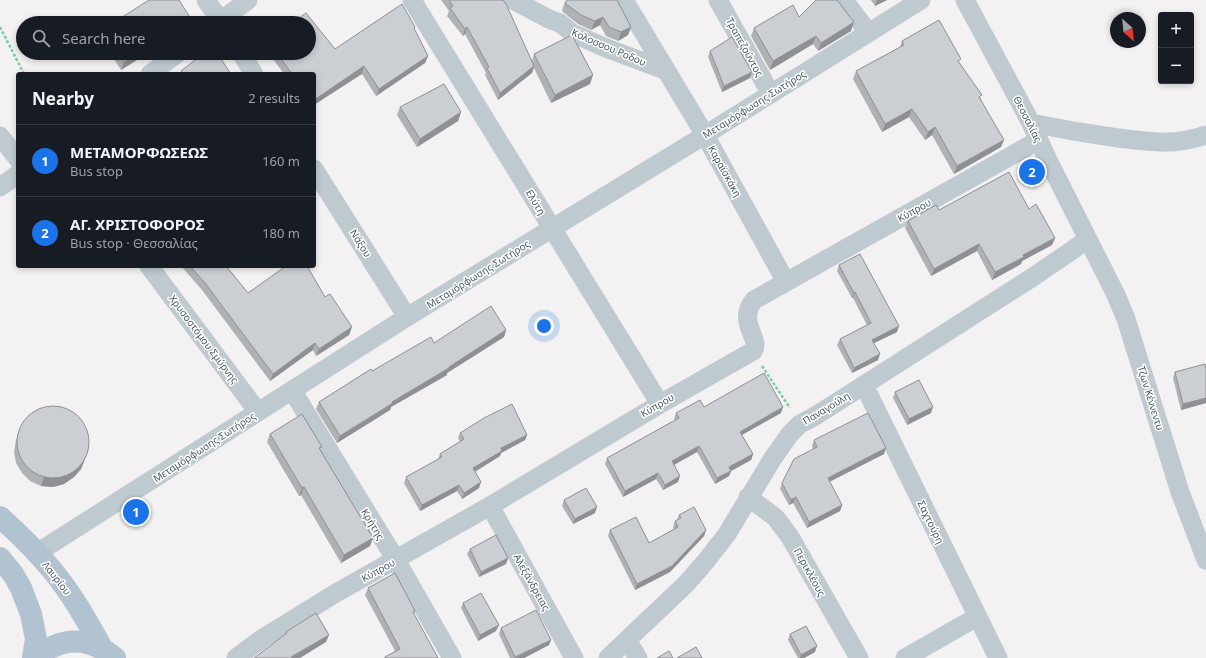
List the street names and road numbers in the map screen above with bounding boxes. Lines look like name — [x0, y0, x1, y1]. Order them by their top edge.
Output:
street label: Τραπεζούντος — [723, 15, 767, 79]
street label: Κολοσσου Ροδου — [570, 25, 648, 69]
street label: Μεταμόρφωσης Σωτήρος — [700, 66, 808, 142]
street label: Θεσσαλίας — [1010, 94, 1046, 144]
street label: Καραϊσκάκη — [705, 143, 745, 199]
street label: Ελύτη — [523, 187, 549, 217]
street label: Κύπρου — [895, 195, 933, 225]
street label: Νάξου — [347, 226, 375, 260]
street label: Μεταμόρφωσης Σωτήρος — [424, 236, 532, 312]
street label: Χρυσοστόμου Σμύρνης — [166, 292, 242, 386]
street label: Τζων Κέννεντυ — [1135, 364, 1167, 432]
street label: Παναγούλη — [800, 388, 852, 428]
street label: Κύπρου — [638, 390, 676, 420]
street label: Μεταμόρφωσης Σωτήρος — [150, 409, 258, 485]
street label: Σαχτούρη — [914, 498, 948, 546]
street label: Κρήτης — [358, 506, 388, 542]
street label: Περικλέους — [791, 545, 829, 599]
street label: Αλεξάνδρειας — [511, 551, 553, 613]
street label: Κύπρου — [359, 555, 397, 585]
street label: Λαυρίου — [39, 558, 75, 598]

